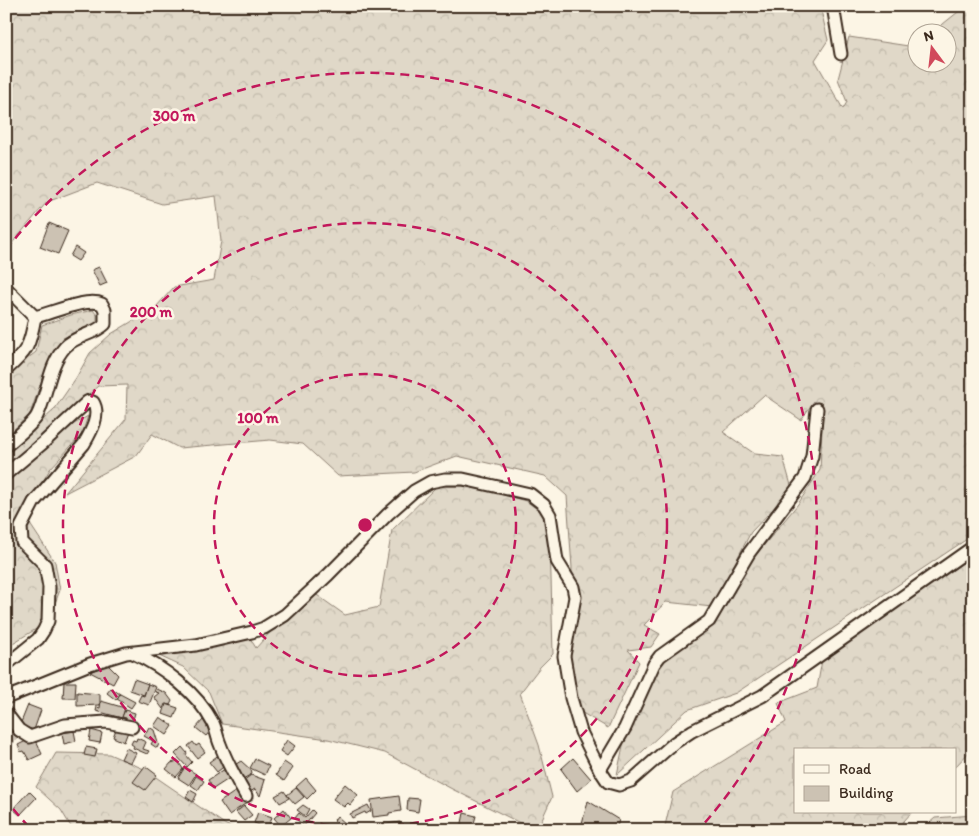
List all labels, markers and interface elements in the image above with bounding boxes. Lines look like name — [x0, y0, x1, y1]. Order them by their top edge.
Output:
north arrow — [906, 22, 956, 72]
text: N — [922, 26, 936, 45]
text: 300 m — [153, 107, 196, 125]
text: 200 m — [130, 303, 173, 321]
text: 100 m — [237, 409, 279, 427]
centre of rings — [356, 516, 374, 534]
legend — [794, 748, 956, 814]
text: Road — [839, 760, 872, 778]
text: Building — [839, 784, 893, 802]

